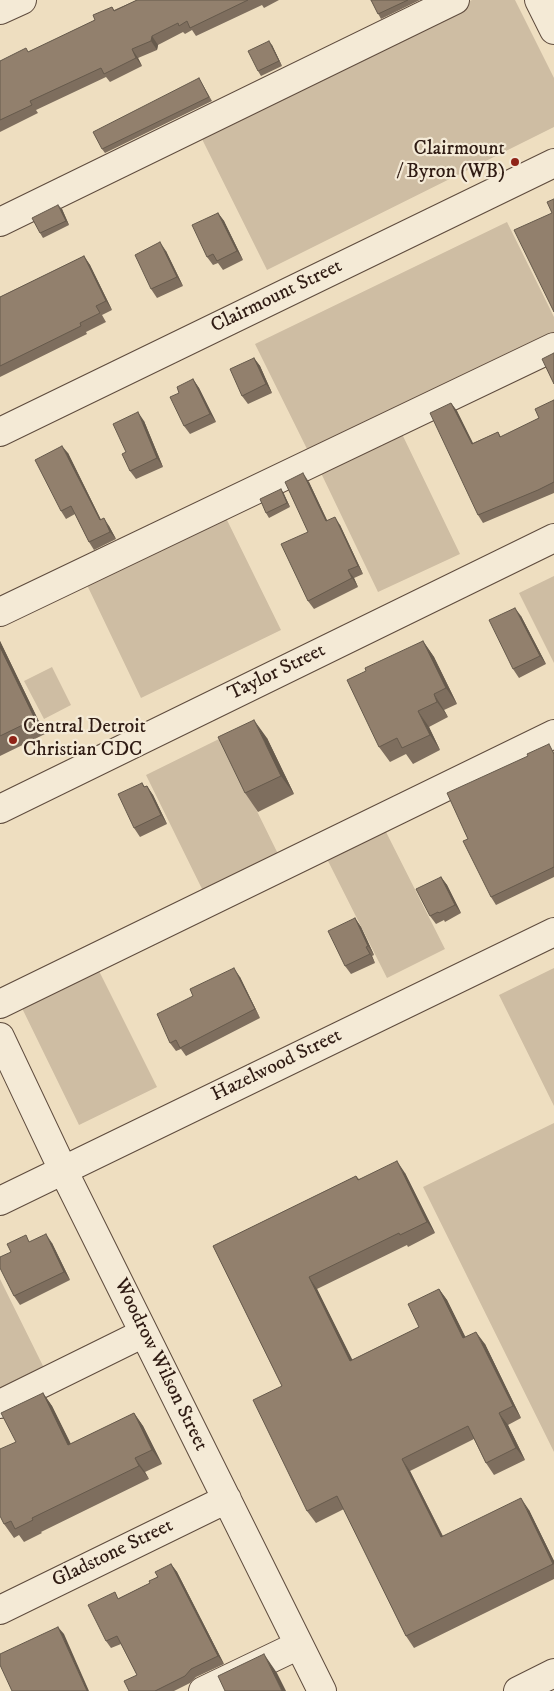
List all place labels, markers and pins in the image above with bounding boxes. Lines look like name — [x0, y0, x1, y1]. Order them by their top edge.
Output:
place label: Clairmount / Byron (WB) — [396, 138, 505, 185]
marker: Clairmount / Byron (WB) — [509, 156, 521, 168]
place label: Central Detroit Christian CDC — [23, 716, 146, 763]
marker: Central Detroit Christian CDC — [7, 734, 19, 746]

